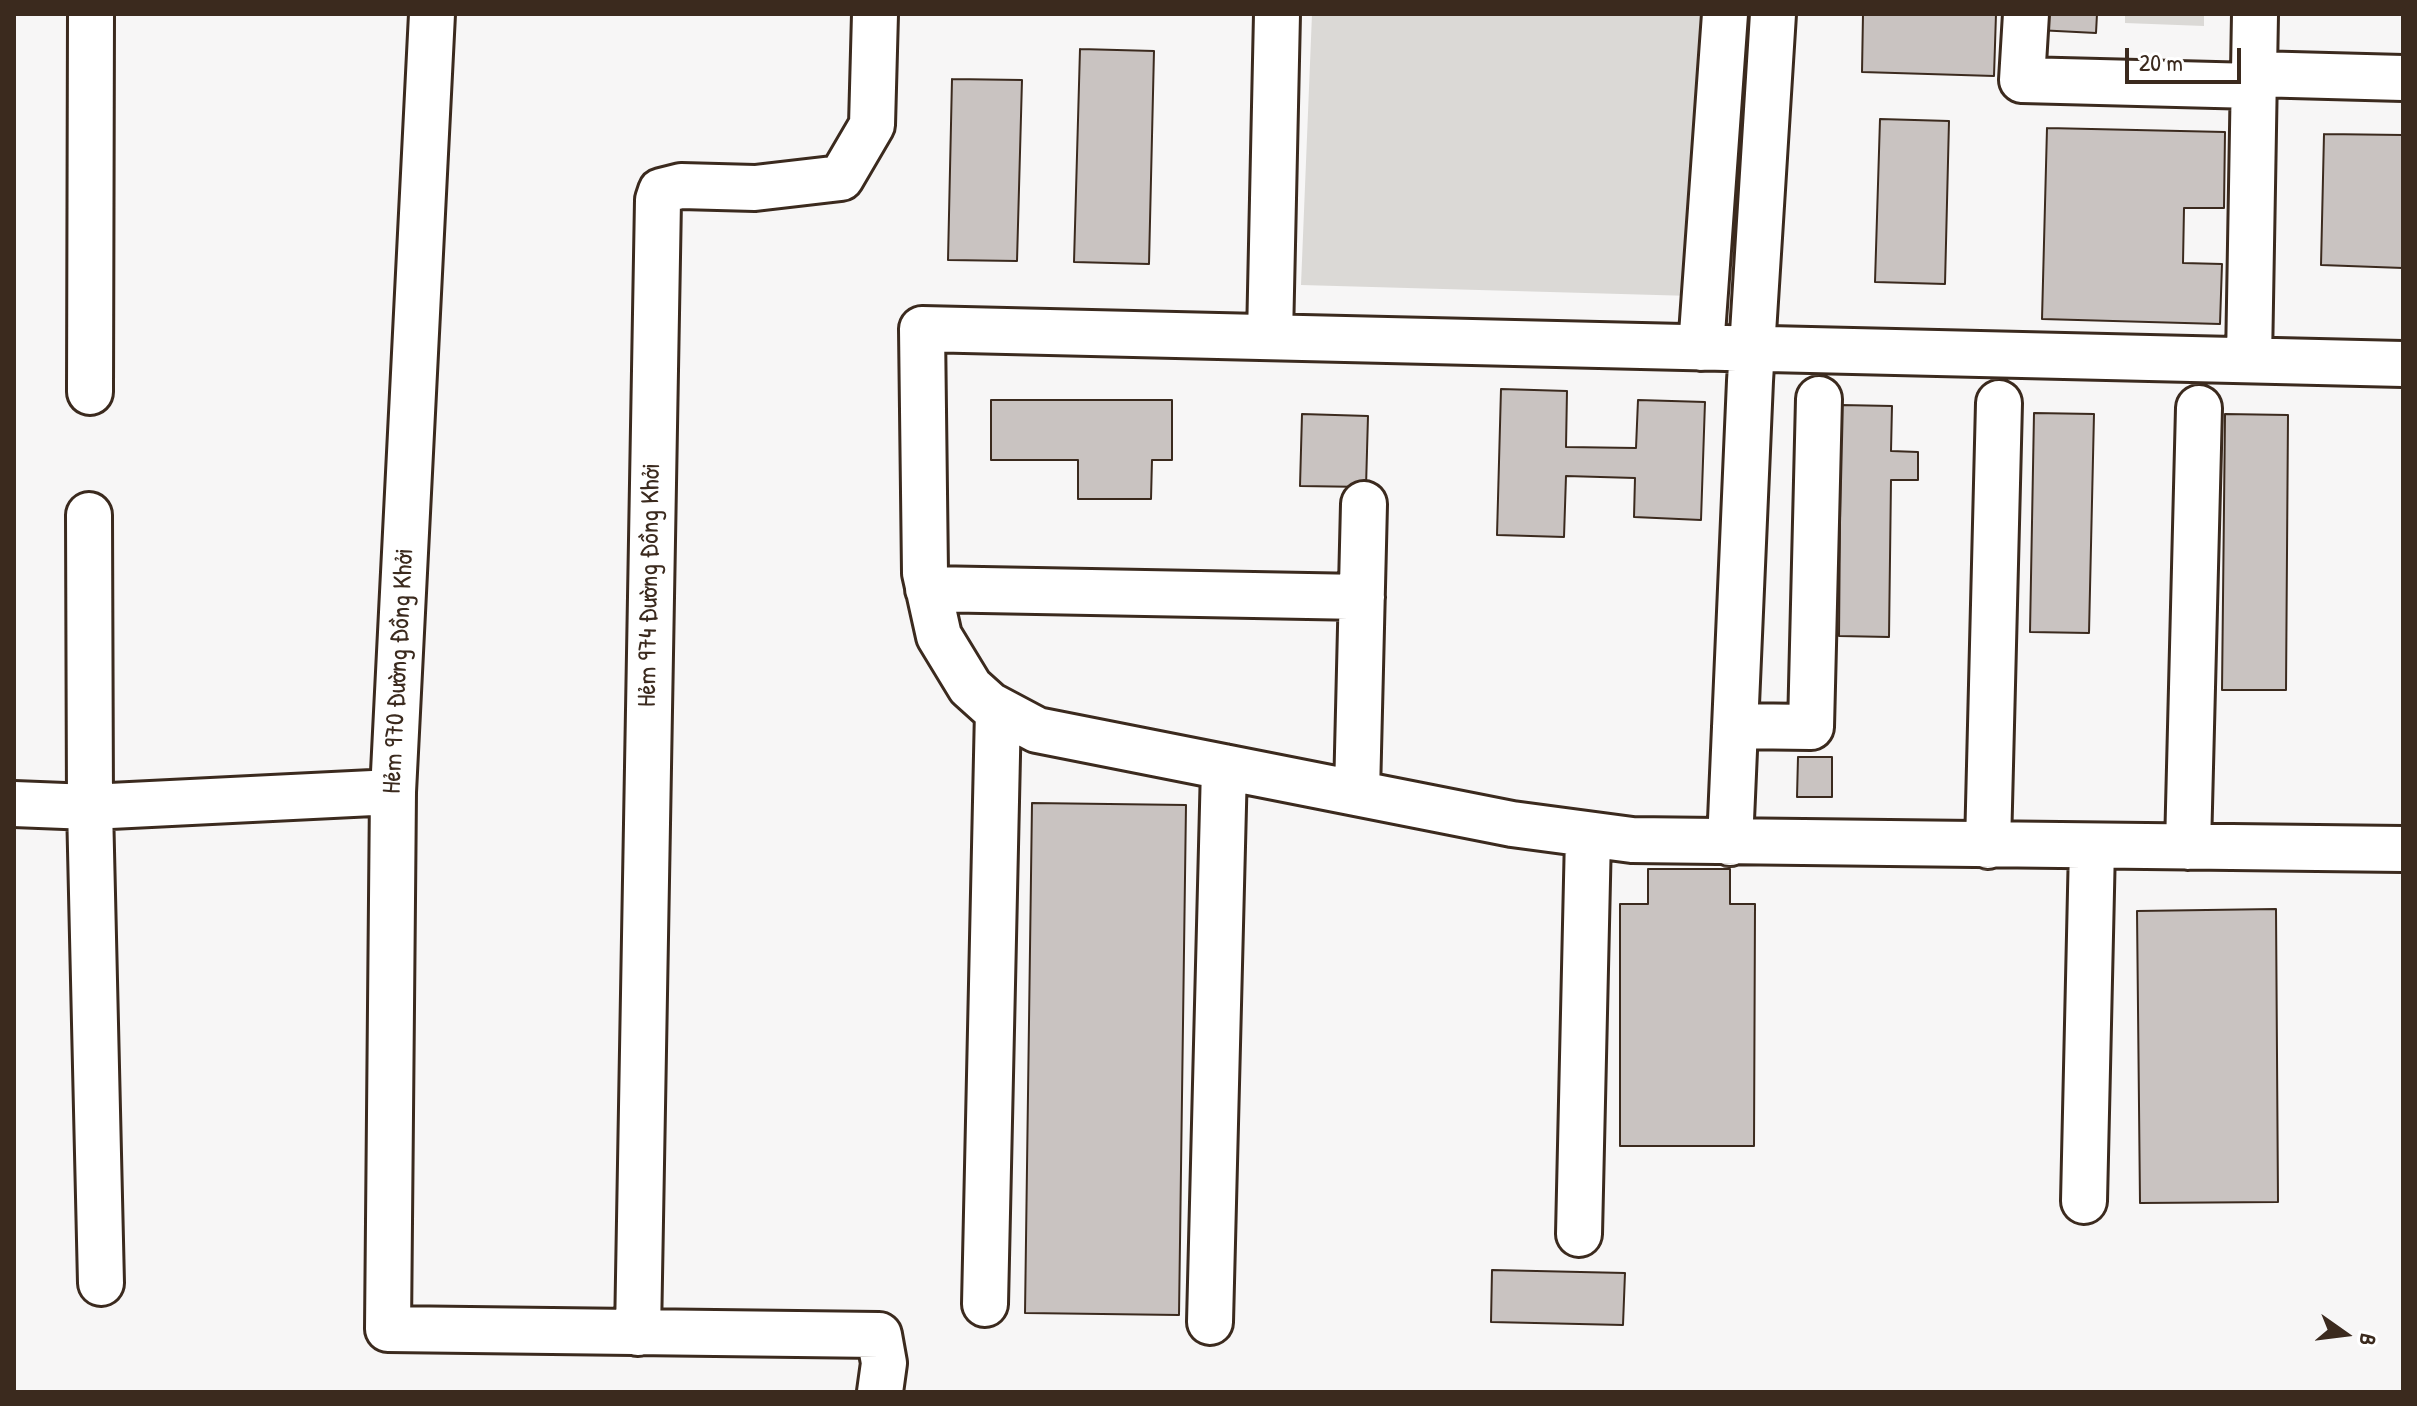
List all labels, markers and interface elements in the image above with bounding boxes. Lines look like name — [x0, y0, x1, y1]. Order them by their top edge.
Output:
scale bar — [2129, 32, 2245, 82]
text: 20 m — [2139, 46, 2183, 78]
street label: Hẻm 974 Đường Đồng Khởi — [632, 463, 668, 707]
street label: Hẻm 970 Đường Đồng Khởi — [377, 548, 421, 794]
north arrow — [2305, 1294, 2385, 1374]
text: B — [2352, 1331, 2384, 1349]

